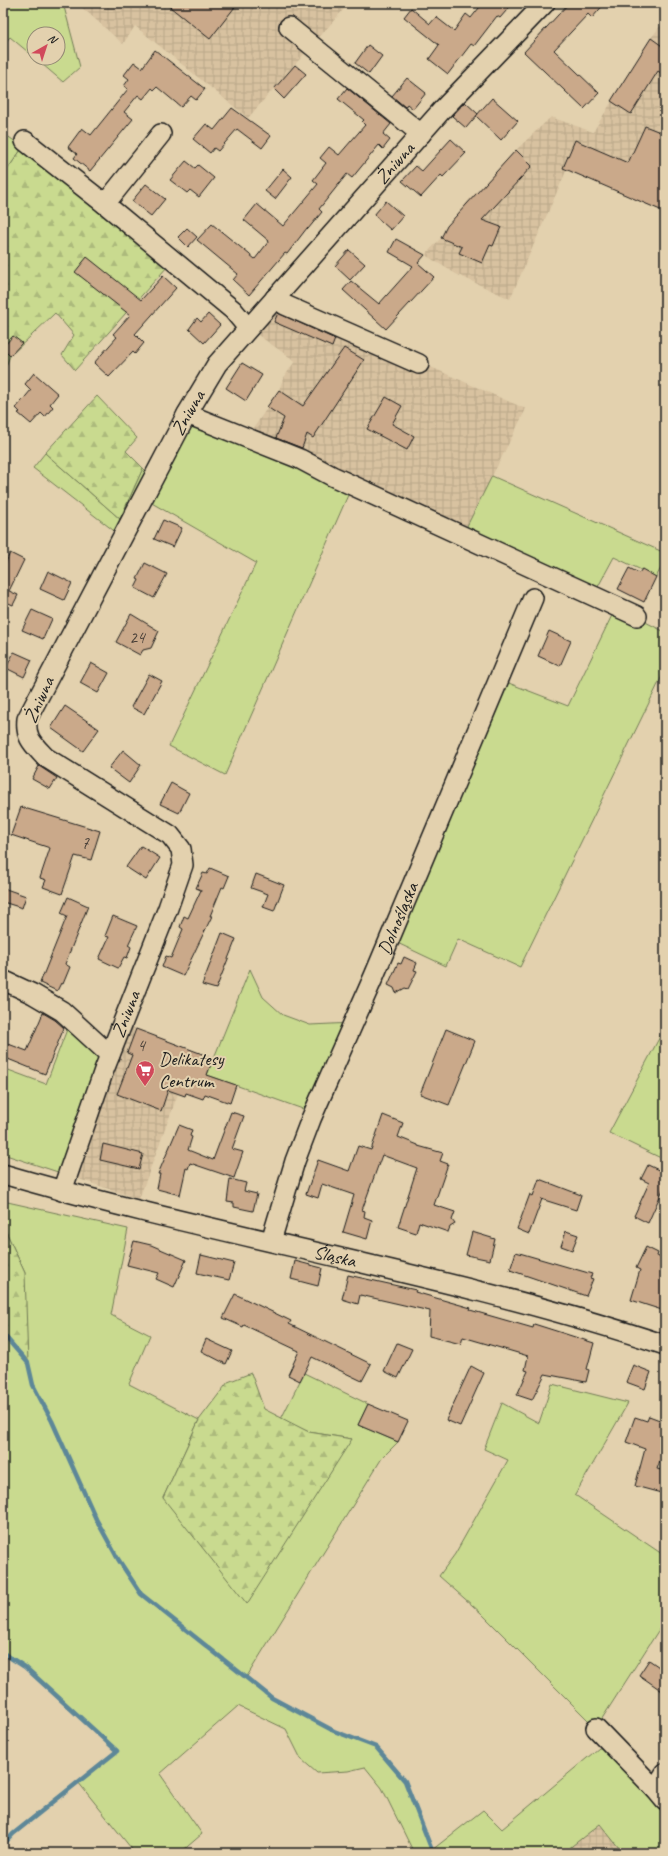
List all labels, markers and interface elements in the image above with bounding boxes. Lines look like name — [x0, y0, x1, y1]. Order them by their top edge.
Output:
north arrow — [26, 26, 66, 66]
text: N — [45, 31, 61, 47]
street label: Żniwna — [370, 136, 421, 189]
street label: Żniwna — [166, 385, 211, 439]
house number: 24 — [129, 627, 147, 648]
street label: Żniwna — [18, 672, 60, 727]
house number: 7 — [81, 833, 90, 854]
street label: Dolnośląska — [372, 877, 425, 958]
street label: Żniwna — [106, 986, 147, 1041]
house number: 4 — [137, 1035, 147, 1056]
place label: Delikatesy Centrum — [159, 1047, 225, 1093]
supermarket icon: Delikatesy Centrum — [134, 1059, 156, 1087]
street label: Śląska — [311, 1240, 360, 1273]

